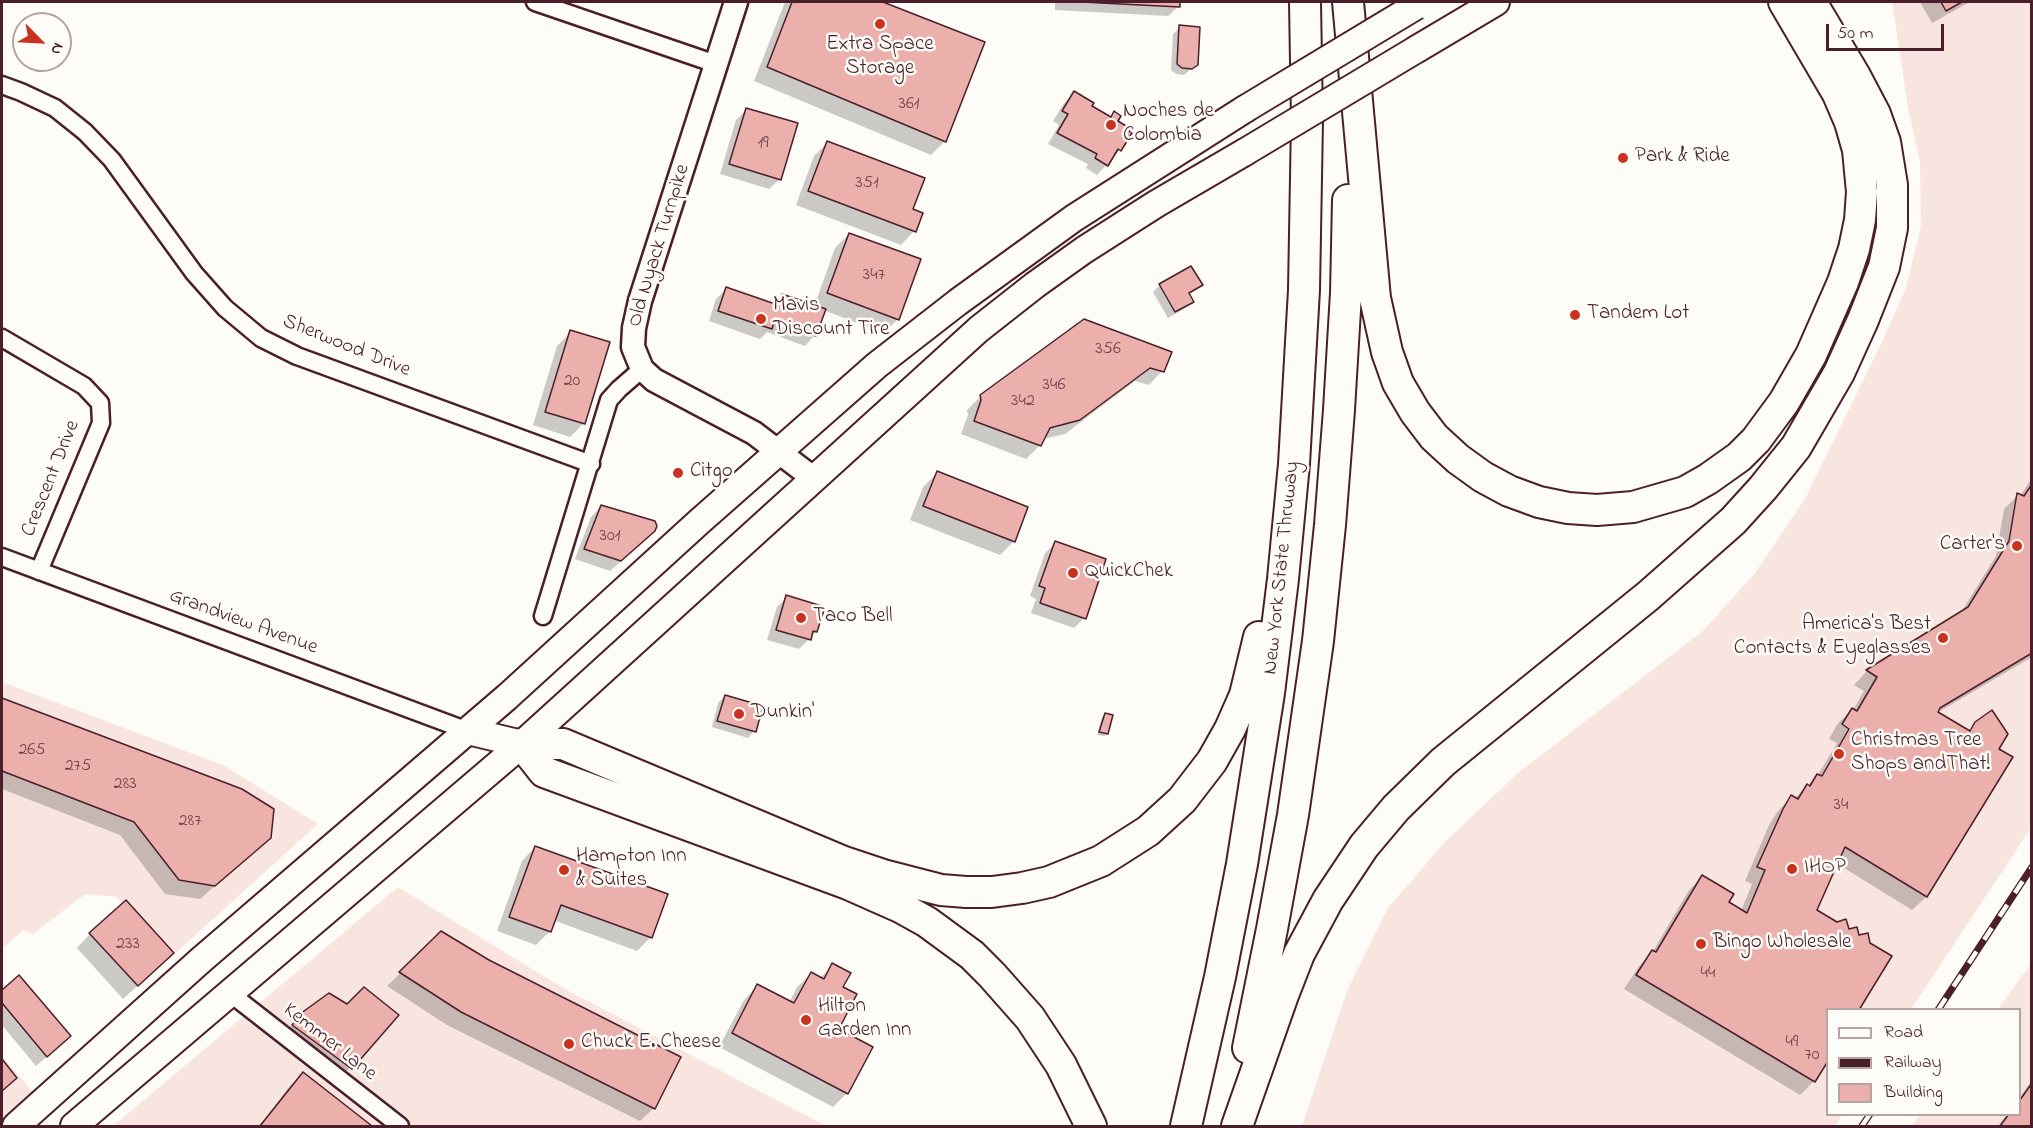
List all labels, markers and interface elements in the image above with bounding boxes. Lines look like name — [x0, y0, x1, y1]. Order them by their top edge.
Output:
north arrow — [12, 12, 72, 72]
scale bar — [1829, 12, 1948, 50]
marker: Extra Space Storage — [873, 17, 887, 31]
text: 50 m — [1837, 21, 1874, 47]
place label: Extra Space Storage — [826, 33, 934, 83]
text: N — [43, 39, 70, 58]
house number: 361 — [898, 94, 920, 116]
place label: Noches de Colombia — [1123, 100, 1214, 150]
marker: Noches de Colombia — [1104, 118, 1118, 132]
house number: 19 — [757, 133, 769, 155]
place label: Park & Ride — [1635, 145, 1730, 171]
marker: Park & Ride — [1616, 151, 1630, 165]
street label: Old Nyack Turnpike — [623, 162, 697, 330]
house number: 351 — [855, 173, 879, 195]
house number: 347 — [863, 265, 885, 287]
place label: Mavis Discount Tire — [773, 294, 889, 344]
place label: Tandem Lot — [1587, 302, 1689, 328]
marker: Tandem Lot — [1568, 308, 1582, 322]
street label: Sherwood Drive — [278, 310, 414, 384]
marker: Mavis Discount Tire — [754, 312, 768, 326]
house number: 356 — [1095, 339, 1121, 361]
house number: 20 — [564, 371, 580, 393]
house number: 346 — [1043, 375, 1065, 397]
house number: 342 — [1011, 391, 1035, 413]
street label: Crescent Drive — [17, 417, 87, 541]
place label: Citgo — [690, 460, 733, 486]
street label: New York State Thruway — [1259, 460, 1307, 676]
marker: Citgo — [671, 466, 685, 480]
house number: 301 — [600, 526, 620, 548]
place label: Carter's — [1940, 533, 2005, 559]
marker: Carter's — [2010, 539, 2024, 553]
place label: QuickChek — [1085, 560, 1173, 586]
marker: QuickChek — [1066, 566, 1080, 580]
street label: Grandview Avenue — [165, 584, 321, 662]
place label: Taco Bell — [813, 605, 892, 631]
marker: Taco Bell — [794, 611, 808, 625]
place label: America's Best Contacts & Eyeglasses — [1734, 613, 1931, 663]
marker: America's Best Contacts & Eyeglasses — [1936, 631, 1950, 645]
place label: Dunkin' — [751, 701, 814, 727]
marker: Dunkin' — [732, 707, 746, 721]
place label: Christmas Tree Shops andThat! — [1851, 729, 1990, 779]
house number: 265 — [18, 740, 46, 762]
marker: Christmas Tree Shops andThat! — [1832, 747, 1846, 761]
house number: 275 — [65, 756, 91, 778]
house number: 283 — [113, 774, 137, 796]
house number: 34 — [1834, 795, 1848, 817]
house number: 287 — [178, 811, 202, 833]
place label: Hampton Inn & Suites — [576, 845, 686, 895]
place label: IHOP — [1804, 856, 1846, 882]
marker: IHOP — [1785, 862, 1799, 876]
marker: Hampton Inn & Suites — [557, 863, 571, 877]
place label: Bingo Wholesale — [1713, 931, 1851, 957]
house number: 233 — [116, 934, 140, 956]
marker: Bingo Wholesale — [1694, 937, 1708, 951]
house number: 44 — [1701, 963, 1715, 985]
place label: Hilton Garden Inn — [818, 995, 911, 1045]
street label: Kemmer Lane — [277, 999, 381, 1087]
legend — [1826, 1008, 2021, 1116]
marker: Hilton Garden Inn — [799, 1013, 813, 1027]
text: Road — [1884, 1020, 1923, 1046]
place label: Chuck E. Cheese — [581, 1031, 721, 1057]
house number: 49 — [1786, 1032, 1798, 1054]
marker: Chuck E. Cheese — [562, 1037, 576, 1051]
house number: 70 — [1804, 1045, 1820, 1067]
text: Railway — [1884, 1050, 1941, 1076]
text: Building — [1884, 1080, 1943, 1106]

